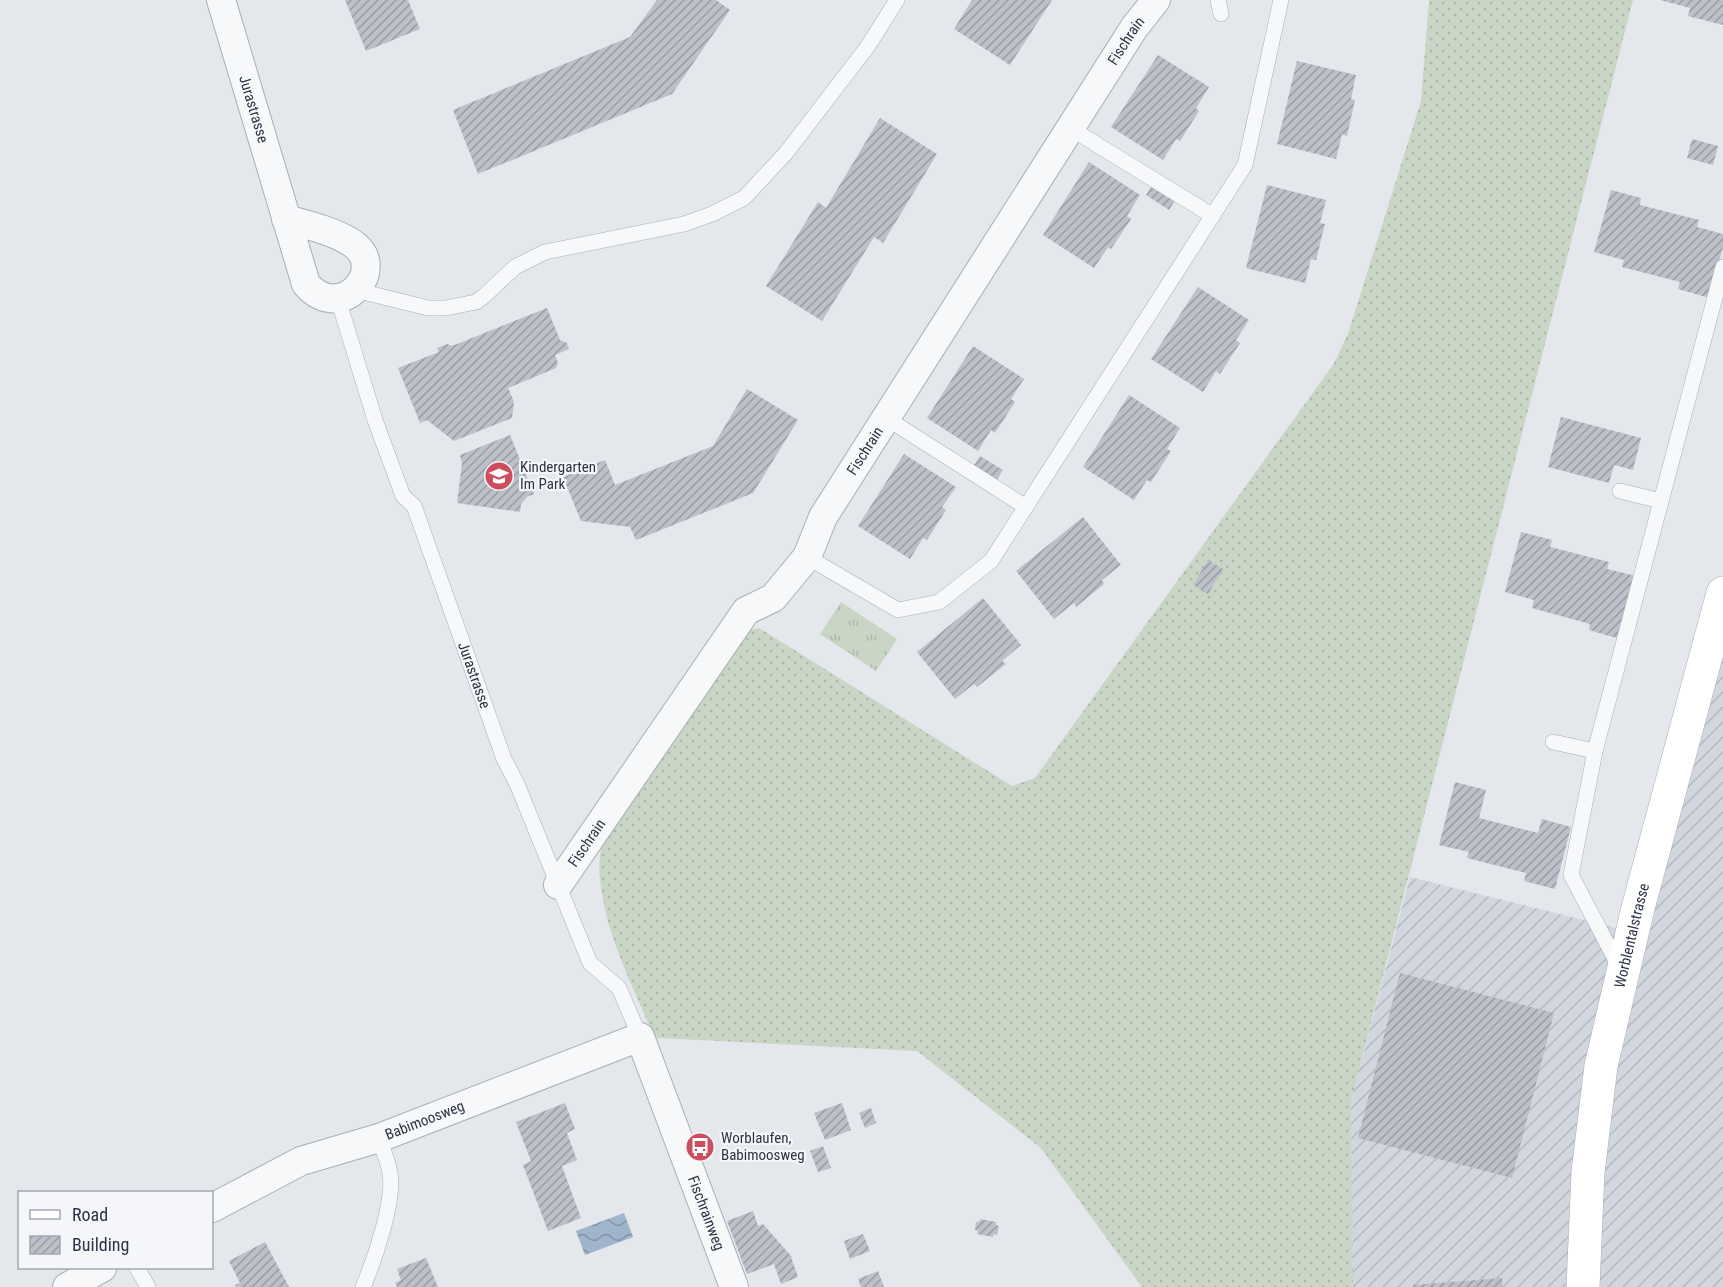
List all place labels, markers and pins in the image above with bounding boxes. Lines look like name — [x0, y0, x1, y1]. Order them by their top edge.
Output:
place label: Kindergarten Im Park — [520, 458, 596, 493]
school or university icon: Kindergarten Im Park — [483, 460, 515, 492]
place label: Worblaufen, Babimoosweg — [721, 1129, 805, 1164]
bus stop icon: Worblaufen, Babimoosweg — [684, 1131, 716, 1163]

